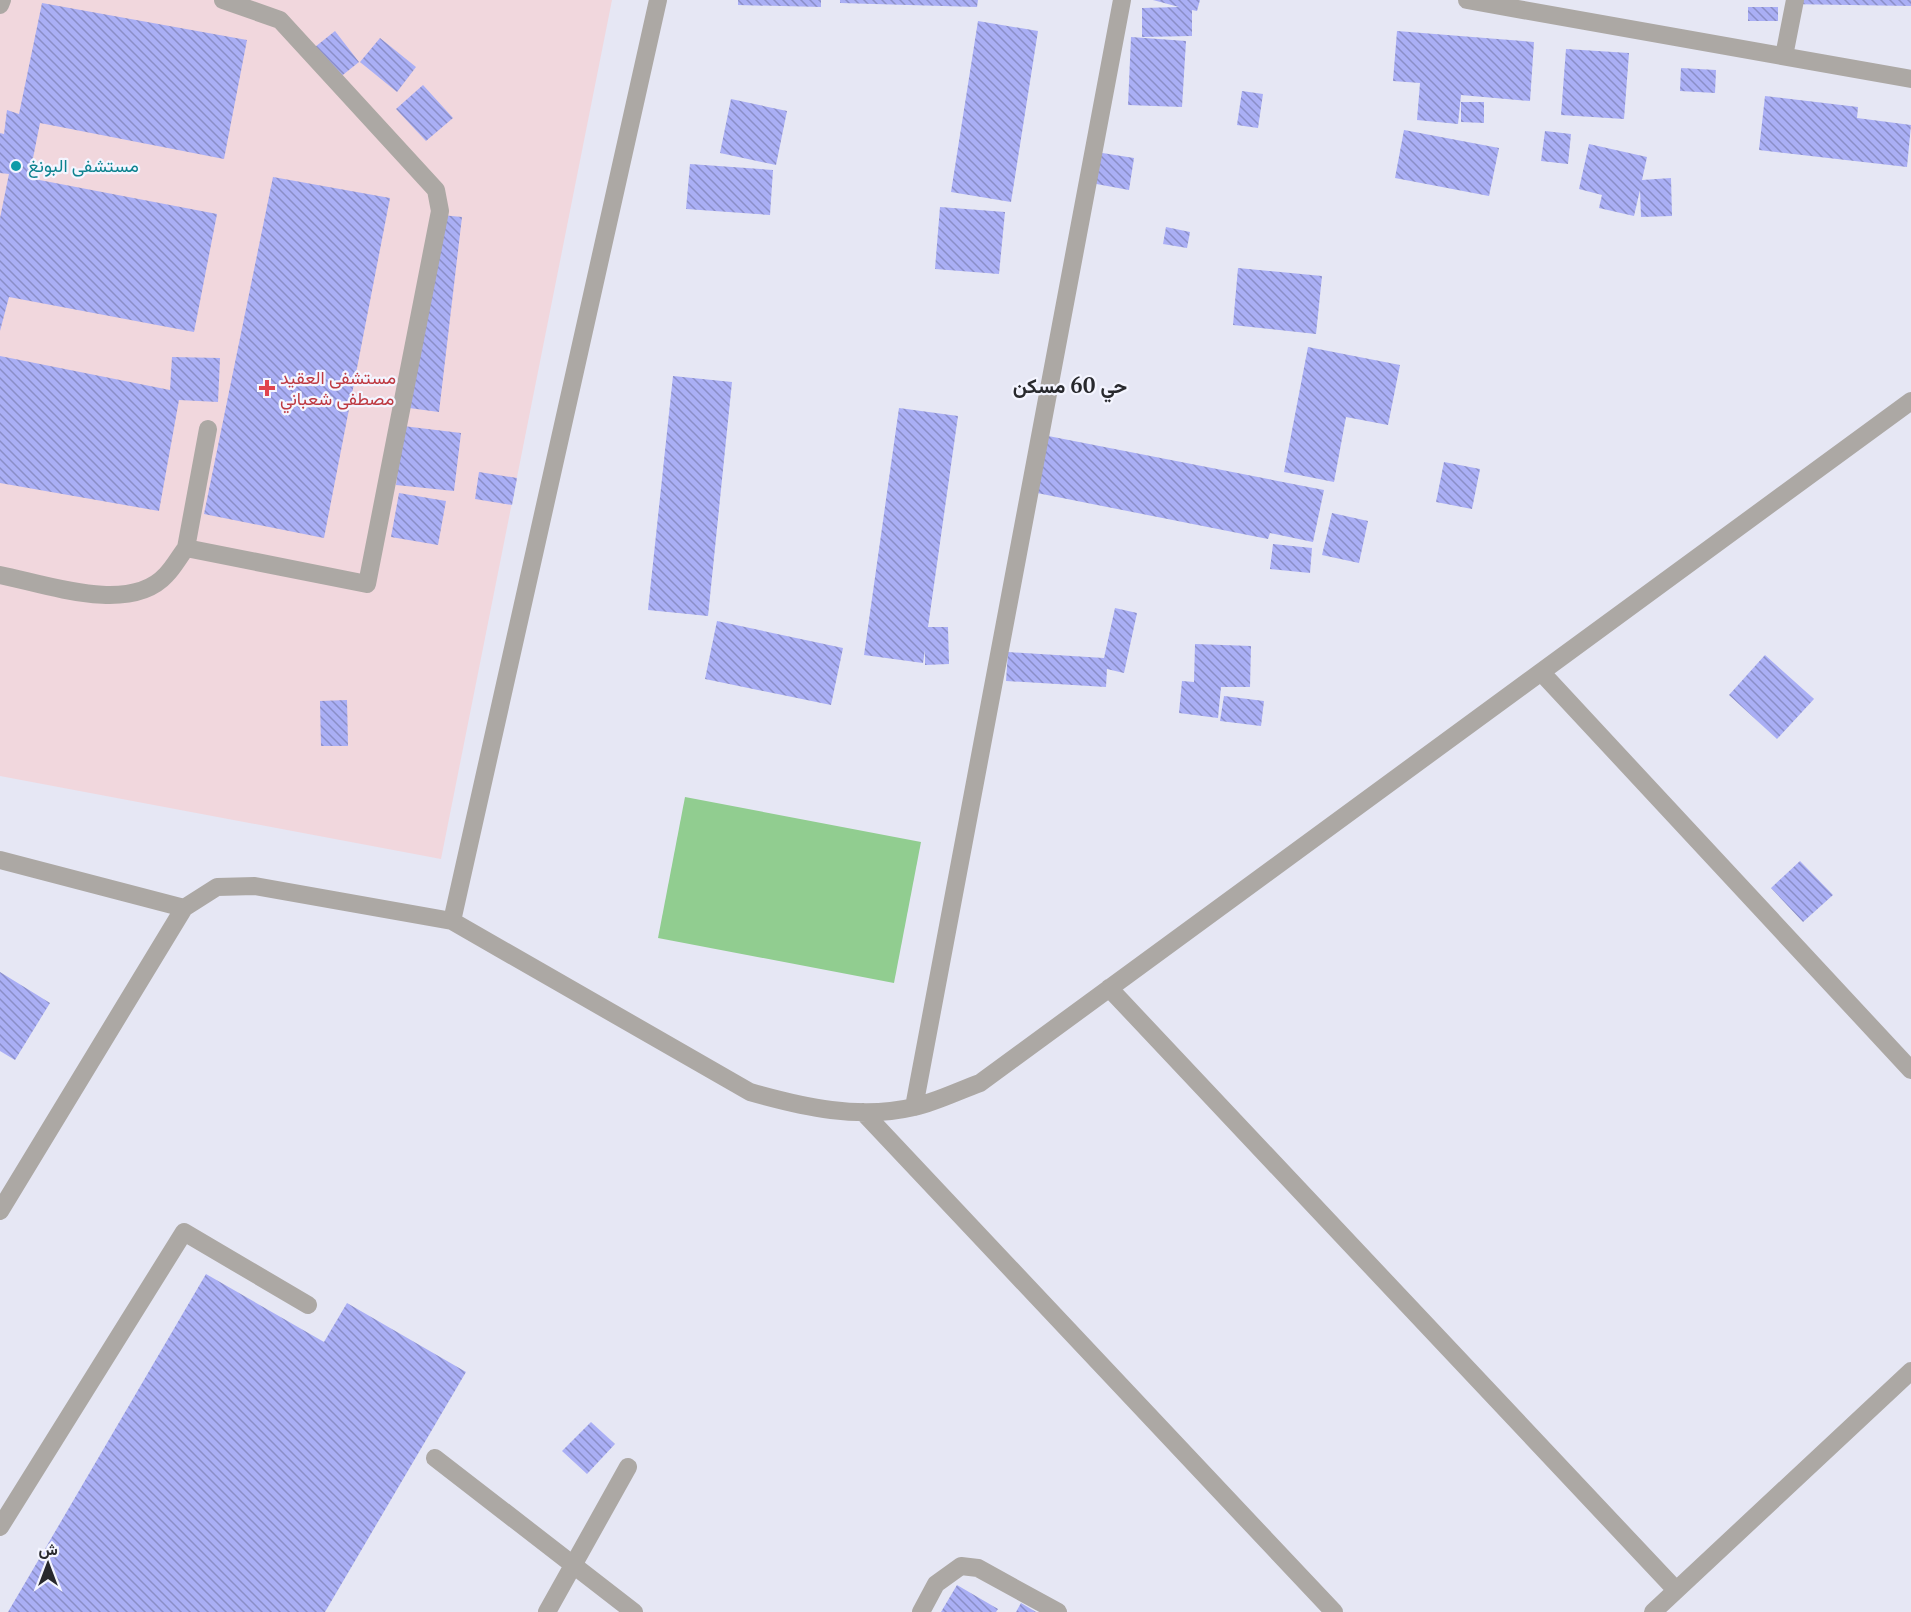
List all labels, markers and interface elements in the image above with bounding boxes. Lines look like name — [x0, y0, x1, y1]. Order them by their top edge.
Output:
place label: مستشفى البونغ — [28, 154, 139, 178]
marker: مستشفى البونغ — [9, 159, 23, 173]
place label: مستشفى العقيد مصطفى شعباني — [280, 366, 396, 414]
district label: حي 60 مسكن — [1013, 373, 1127, 403]
marker: مستشفى العقيد مصطفى شعباني — [258, 379, 276, 397]
north arrow — [18, 1534, 78, 1594]
text: ش — [38, 1539, 58, 1559]

